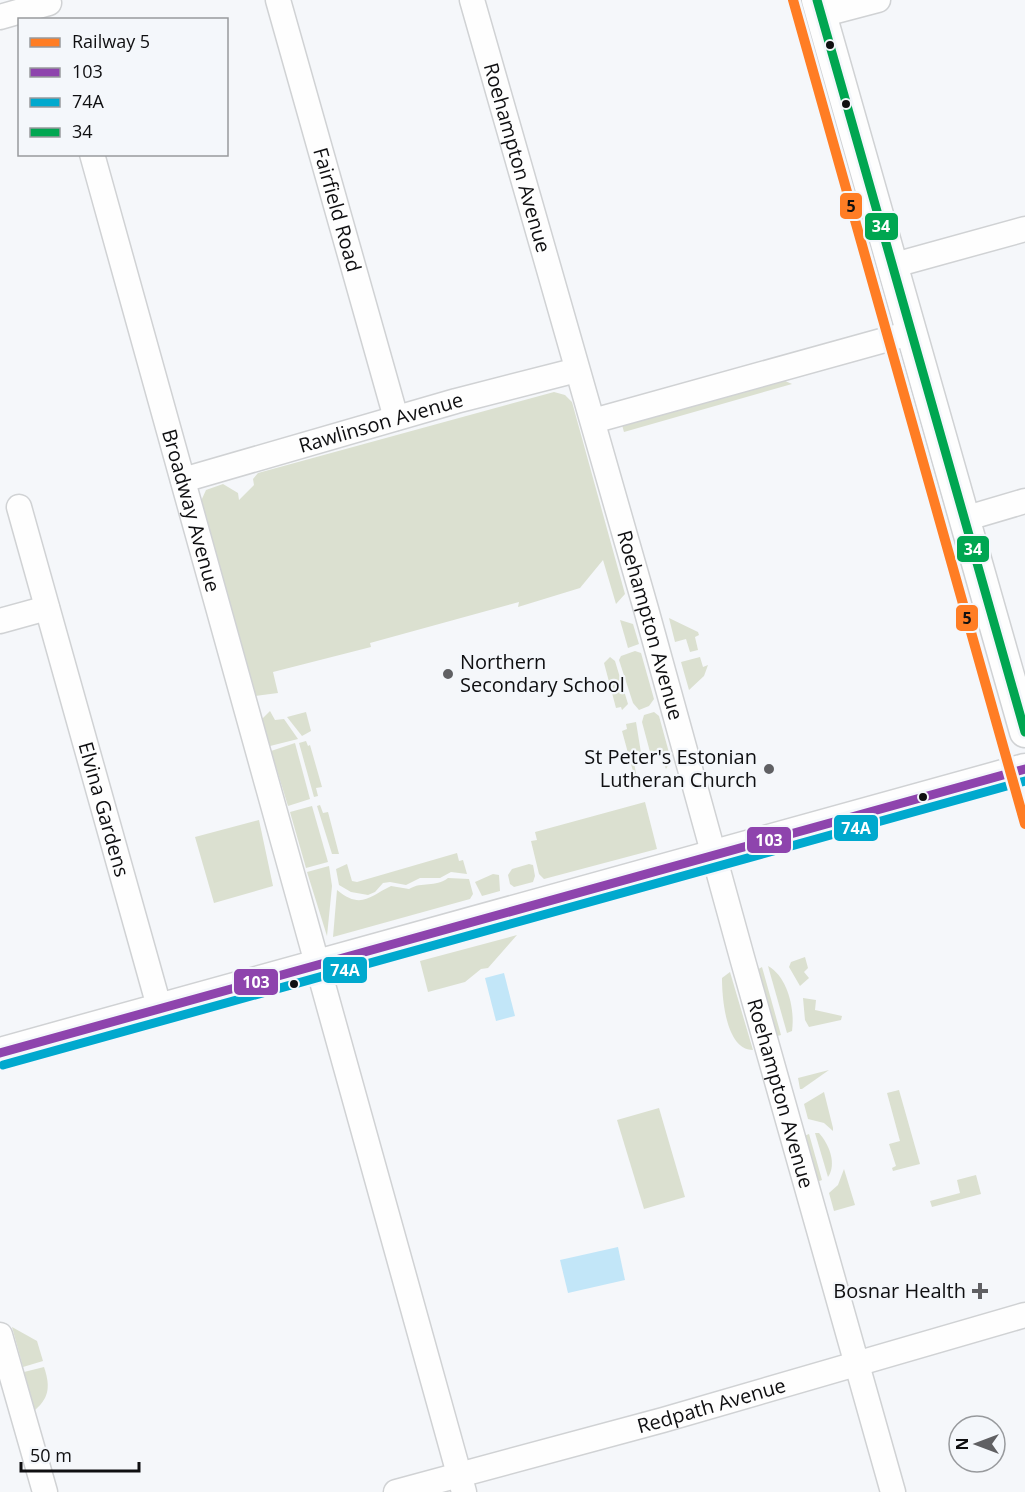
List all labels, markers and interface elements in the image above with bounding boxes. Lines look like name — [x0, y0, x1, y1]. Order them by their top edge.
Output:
legend — [18, 18, 228, 156]
text: Railway 5 — [72, 29, 150, 53]
unlabelled marker — [824, 39, 836, 51]
text: 103 — [72, 59, 103, 83]
street label: Roehampton Avenue — [478, 60, 557, 256]
text: 74A — [72, 89, 105, 113]
unlabelled marker — [840, 98, 852, 110]
text: 34 — [72, 119, 93, 143]
street label: Fairfield Road — [307, 144, 368, 275]
line badge: 5 — [839, 192, 863, 220]
text: 5 — [846, 195, 856, 217]
line badge: 34 — [864, 212, 899, 241]
text: 34 — [872, 215, 890, 237]
street label: Rawlinson Avenue — [295, 386, 466, 459]
street label: Broadway Avenue — [156, 426, 227, 595]
street label: Roehampton Avenue — [611, 527, 690, 723]
line badge: 34 — [956, 535, 990, 563]
text: 34 — [964, 538, 982, 560]
line badge: 5 — [955, 604, 979, 632]
text: 5 — [962, 607, 972, 629]
place label: Northern Secondary School — [460, 648, 625, 698]
marker: Northern Secondary School — [441, 667, 455, 681]
street label: Elvina Gardens — [72, 739, 136, 880]
place label: St Peter's Estonian Lutheran Church — [584, 743, 757, 793]
marker: St Peter's Estonian Lutheran Church — [762, 762, 776, 776]
unlabelled marker — [917, 791, 929, 803]
line badge: 74A — [833, 814, 879, 842]
text: 74A — [841, 817, 872, 839]
line badge: 103 — [746, 826, 792, 854]
text: 103 — [755, 829, 783, 851]
line badge: 74A — [322, 956, 368, 984]
text: 74A — [330, 959, 361, 981]
line badge: 103 — [233, 968, 279, 996]
text: 103 — [242, 971, 270, 993]
unlabelled marker — [288, 978, 300, 990]
street label: Roehampton Avenue — [741, 995, 821, 1191]
place label: Bosnar Health — [833, 1277, 966, 1304]
marker: Bosnar Health — [971, 1282, 989, 1300]
street label: Redpath Avenue — [634, 1371, 789, 1439]
north arrow — [947, 1414, 1007, 1474]
scale bar — [21, 1435, 140, 1473]
text: N — [951, 1437, 973, 1451]
text: 50 m — [30, 1443, 72, 1467]

